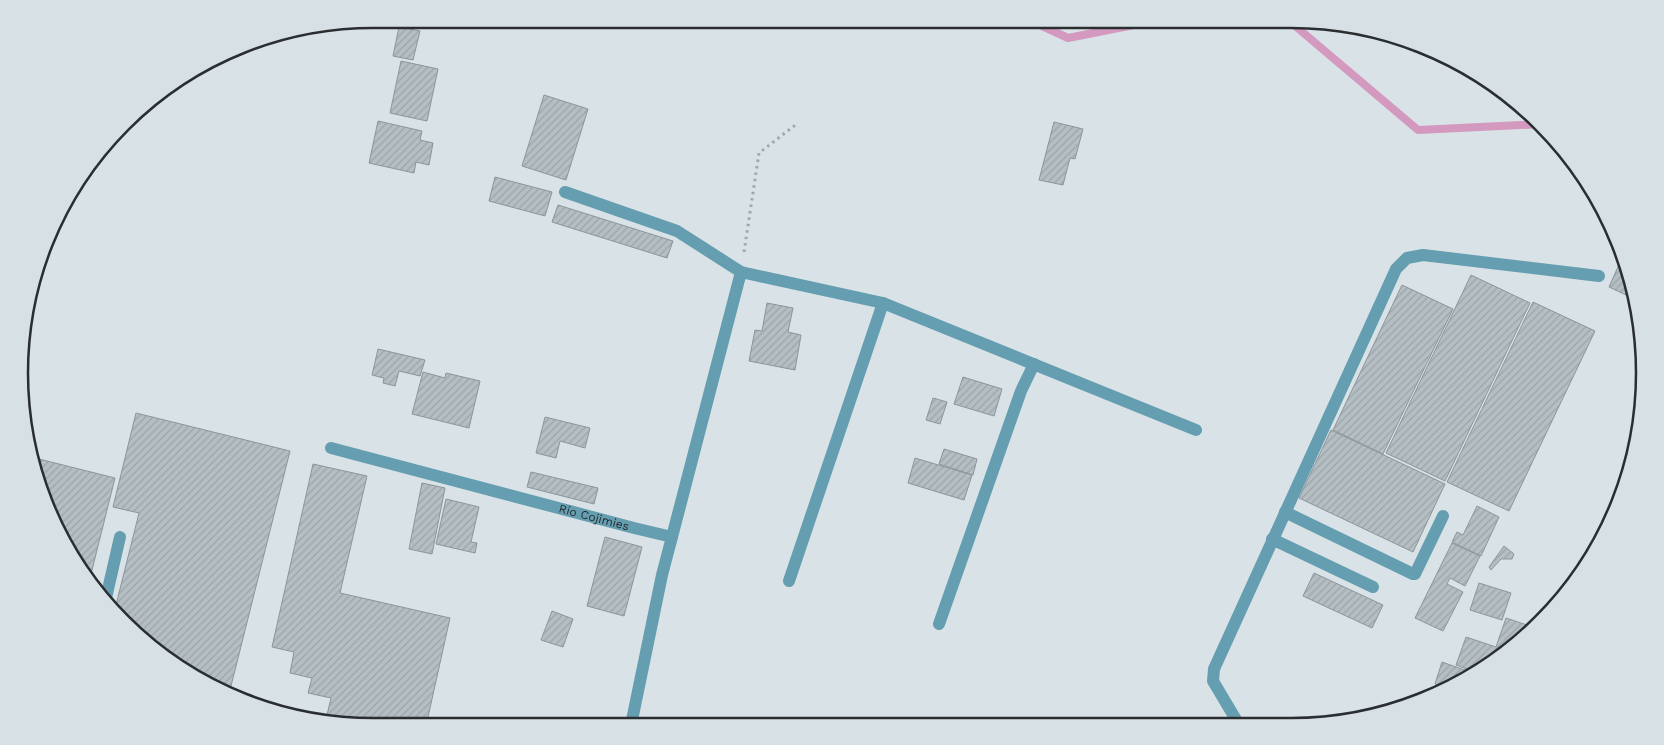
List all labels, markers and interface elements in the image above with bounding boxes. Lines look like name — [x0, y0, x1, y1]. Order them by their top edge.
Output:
street label: Río Cojimies — [557, 501, 631, 533]

